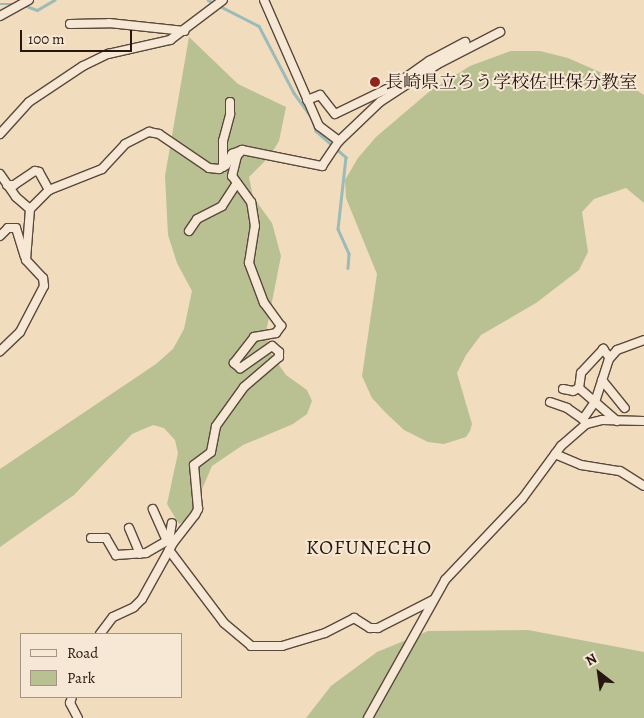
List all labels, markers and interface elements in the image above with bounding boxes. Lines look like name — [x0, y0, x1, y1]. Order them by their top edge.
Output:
scale bar — [22, 20, 135, 52]
text: 100 m — [28, 29, 65, 49]
place label: 長崎県立ろう学校佐世保分教室 — [385, 71, 637, 93]
marker: 長崎県立ろう学校佐世保分教室 — [369, 76, 381, 88]
district label: KOFUNECHO — [305, 535, 433, 559]
legend — [20, 633, 182, 698]
text: Road — [67, 643, 98, 663]
north arrow — [574, 648, 624, 698]
text: N — [582, 649, 600, 670]
text: Park — [67, 668, 95, 688]

